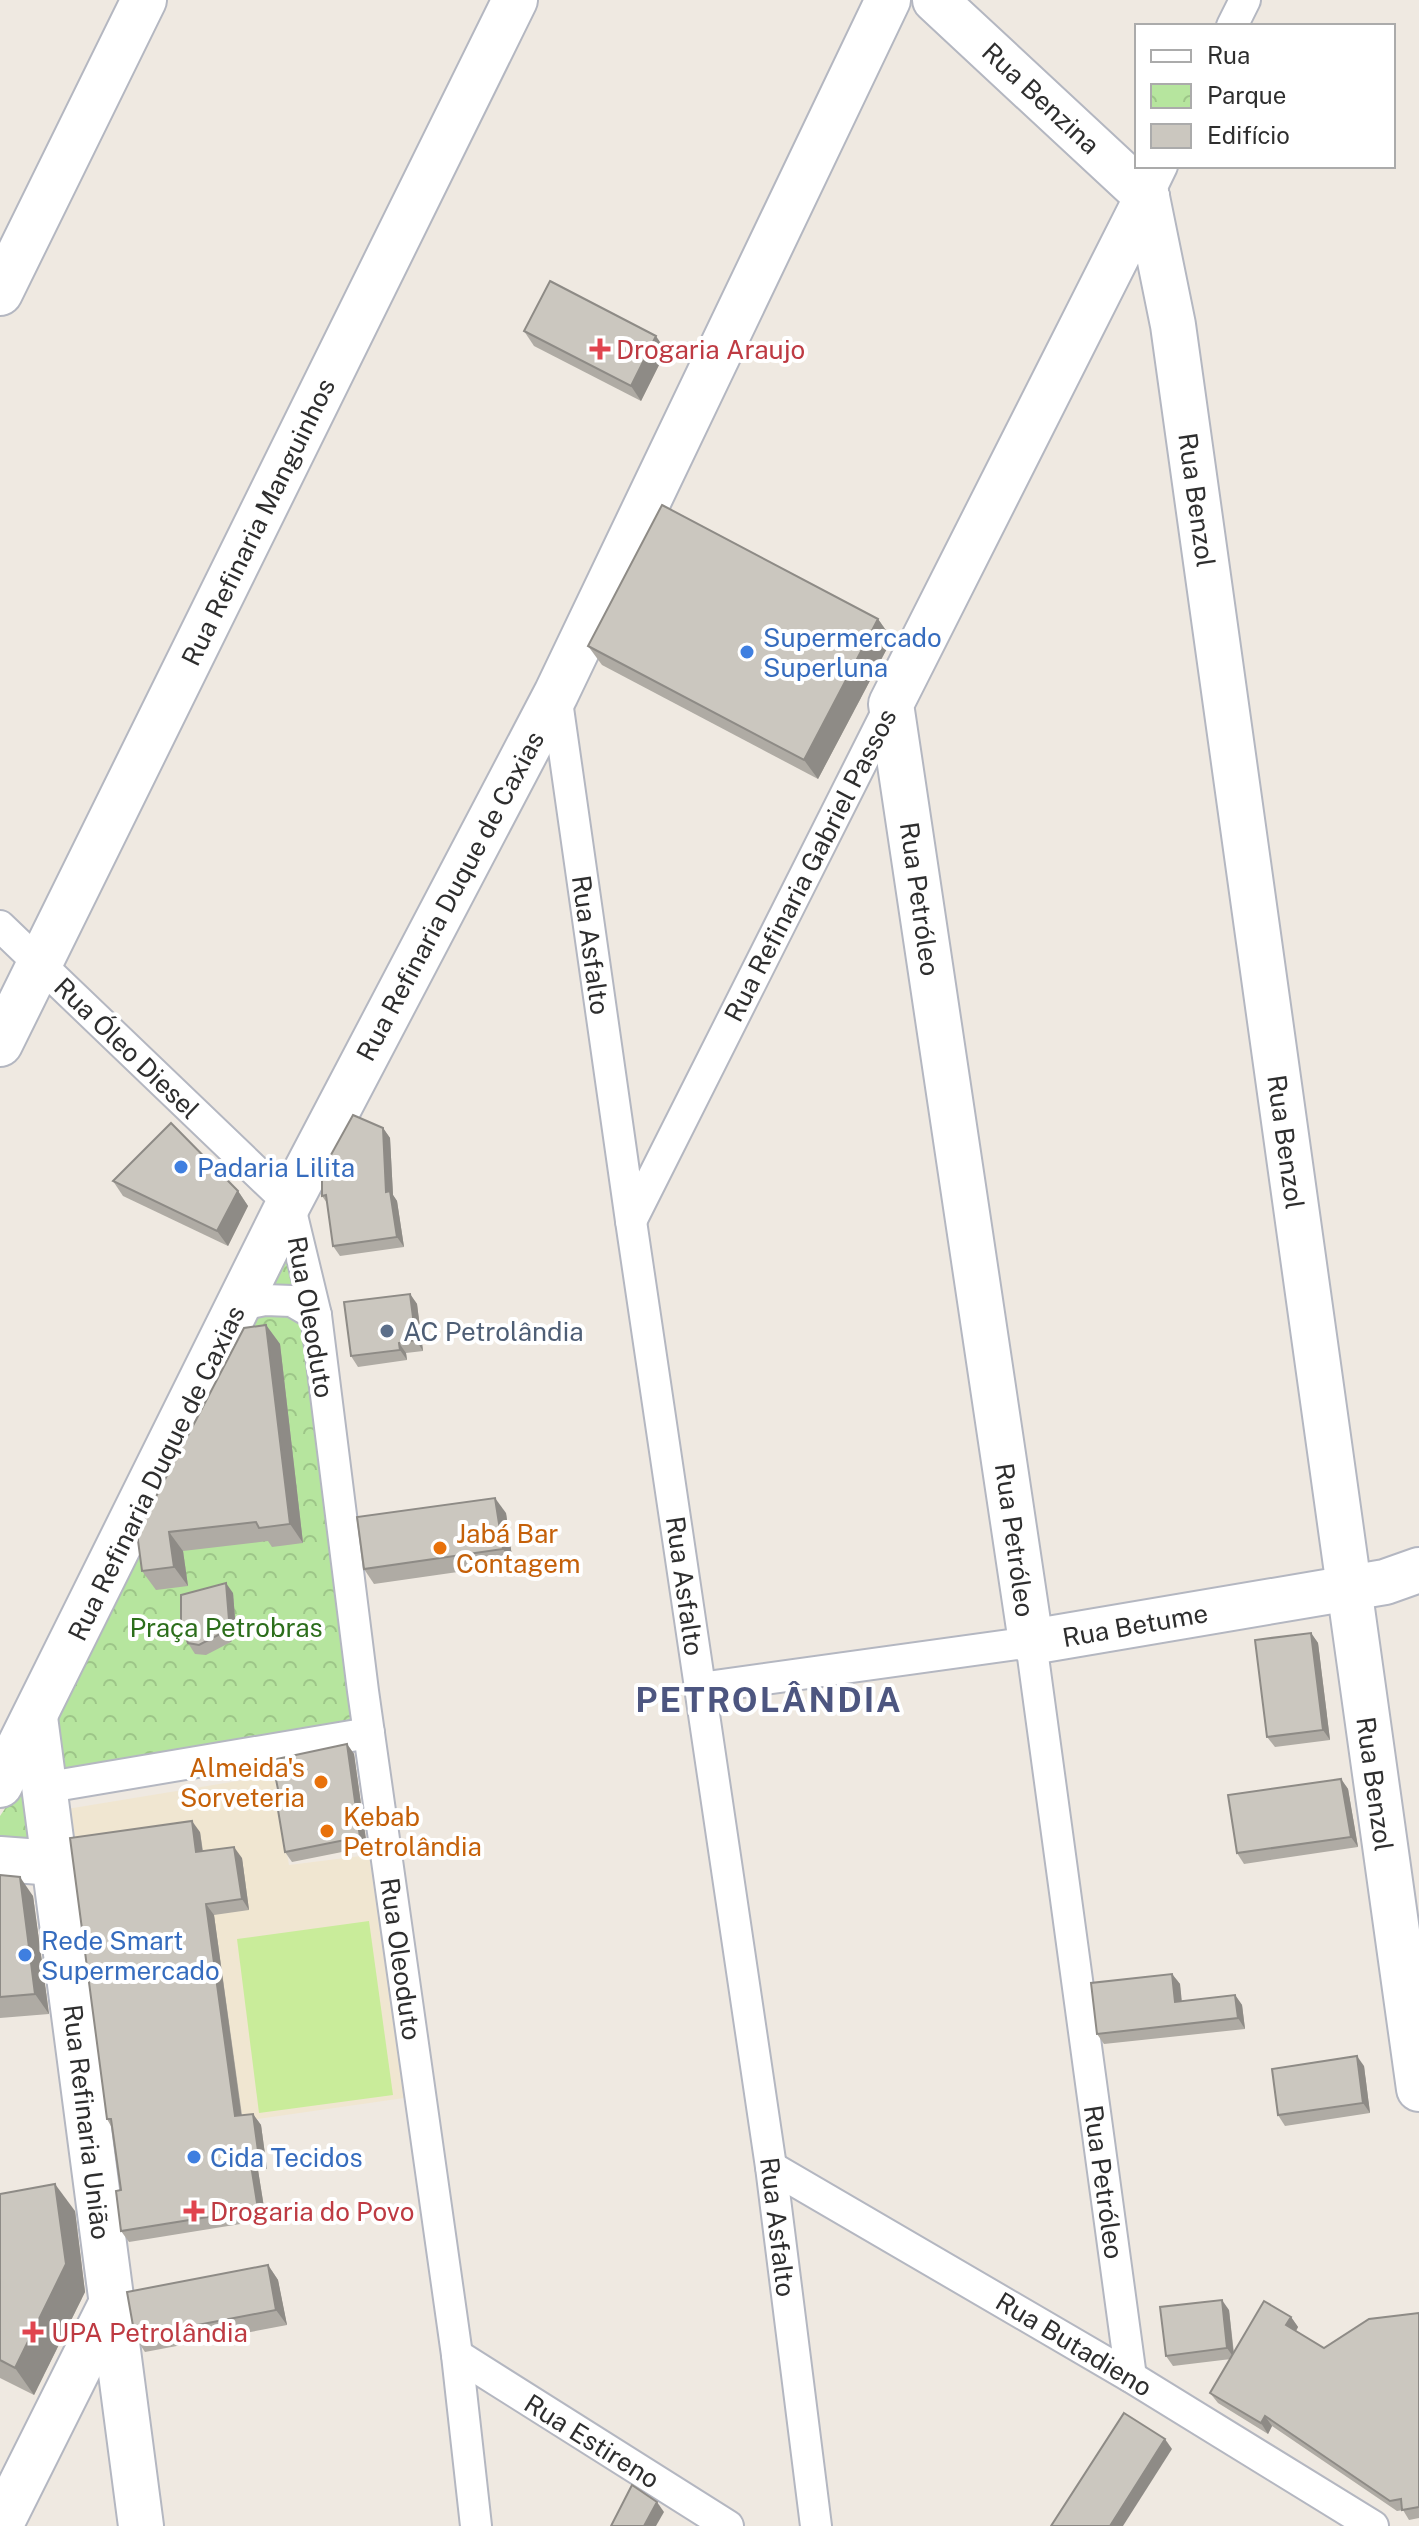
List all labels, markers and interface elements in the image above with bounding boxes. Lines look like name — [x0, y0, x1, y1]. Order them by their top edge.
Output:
legend — [1135, 24, 1395, 168]
street label: Rua Benzina — [976, 36, 1106, 160]
text: Rua — [1207, 41, 1250, 69]
text: Parque — [1207, 81, 1286, 109]
text: Edifício — [1207, 121, 1290, 149]
place label: Drogaria Araujo — [616, 334, 805, 365]
marker: Drogaria Araujo — [591, 340, 609, 358]
street label: Rua Refinaria Manguinhos — [175, 373, 341, 671]
street label: Rua Benzol — [1172, 431, 1222, 569]
place label: Supermercado Superluna — [763, 622, 942, 683]
marker: Supermercado Superluna — [738, 643, 756, 661]
street label: Rua Refinaria Gabriel Passos — [717, 703, 903, 1027]
street label: Rua Refinaria Duque de Caxias — [350, 726, 550, 1066]
street label: Rua Petróleo — [894, 820, 946, 978]
street label: Rua Asfalto — [566, 873, 616, 1017]
street label: Rua Óleo Diesel — [48, 971, 206, 1125]
street label: Rua Benzol — [1261, 1073, 1311, 1211]
place label: Padaria Lilita — [197, 1152, 355, 1183]
marker: Padaria Lilita — [172, 1158, 190, 1176]
street label: Rua Oleoduto — [282, 1234, 340, 1400]
street label: Rua Refinaria Duque de Caxias — [61, 1300, 251, 1646]
place label: AC Petrolândia — [403, 1316, 584, 1347]
marker: AC Petrolândia — [378, 1322, 396, 1340]
street label: Rua Petróleo — [989, 1461, 1041, 1619]
street label: Rua Asfalto — [660, 1514, 710, 1658]
place label: Jabá Bar Contagem — [456, 1518, 580, 1579]
marker: Jabá Bar Contagem — [431, 1539, 449, 1557]
street label: Rua Betume — [1060, 1597, 1210, 1653]
park label: Praça Petrobras — [129, 1612, 323, 1643]
district label: PETROLÂNDIA — [635, 1680, 903, 1720]
street label: Rua Benzol — [1350, 1715, 1400, 1853]
place label: Almeida's Sorveteria — [180, 1752, 305, 1813]
marker: Almeida's Sorveteria — [312, 1773, 330, 1791]
place label: Kebab Petrolândia — [343, 1801, 482, 1862]
marker: Kebab Petrolândia — [318, 1822, 336, 1840]
street label: Rua Oleoduto — [374, 1876, 428, 2042]
place label: Rede Smart Supermercado — [41, 1925, 220, 1986]
marker: Rede Smart Supermercado — [16, 1946, 34, 1964]
street label: Rua Refinaria União — [57, 2003, 117, 2241]
street label: Rua Petróleo — [1078, 2103, 1130, 2261]
place label: Cida Tecidos — [210, 2142, 363, 2173]
marker: Cida Tecidos — [185, 2148, 203, 2166]
street label: Rua Asfalto — [754, 2155, 802, 2299]
place label: Drogaria do Povo — [210, 2196, 414, 2227]
marker: Drogaria do Povo — [185, 2202, 203, 2220]
street label: Rua Butadieno — [990, 2285, 1158, 2403]
place label: UPA Petrolândia — [51, 2317, 248, 2348]
marker: UPA Petrolândia — [22, 2321, 44, 2343]
street label: Rua Estireno — [519, 2387, 665, 2495]

